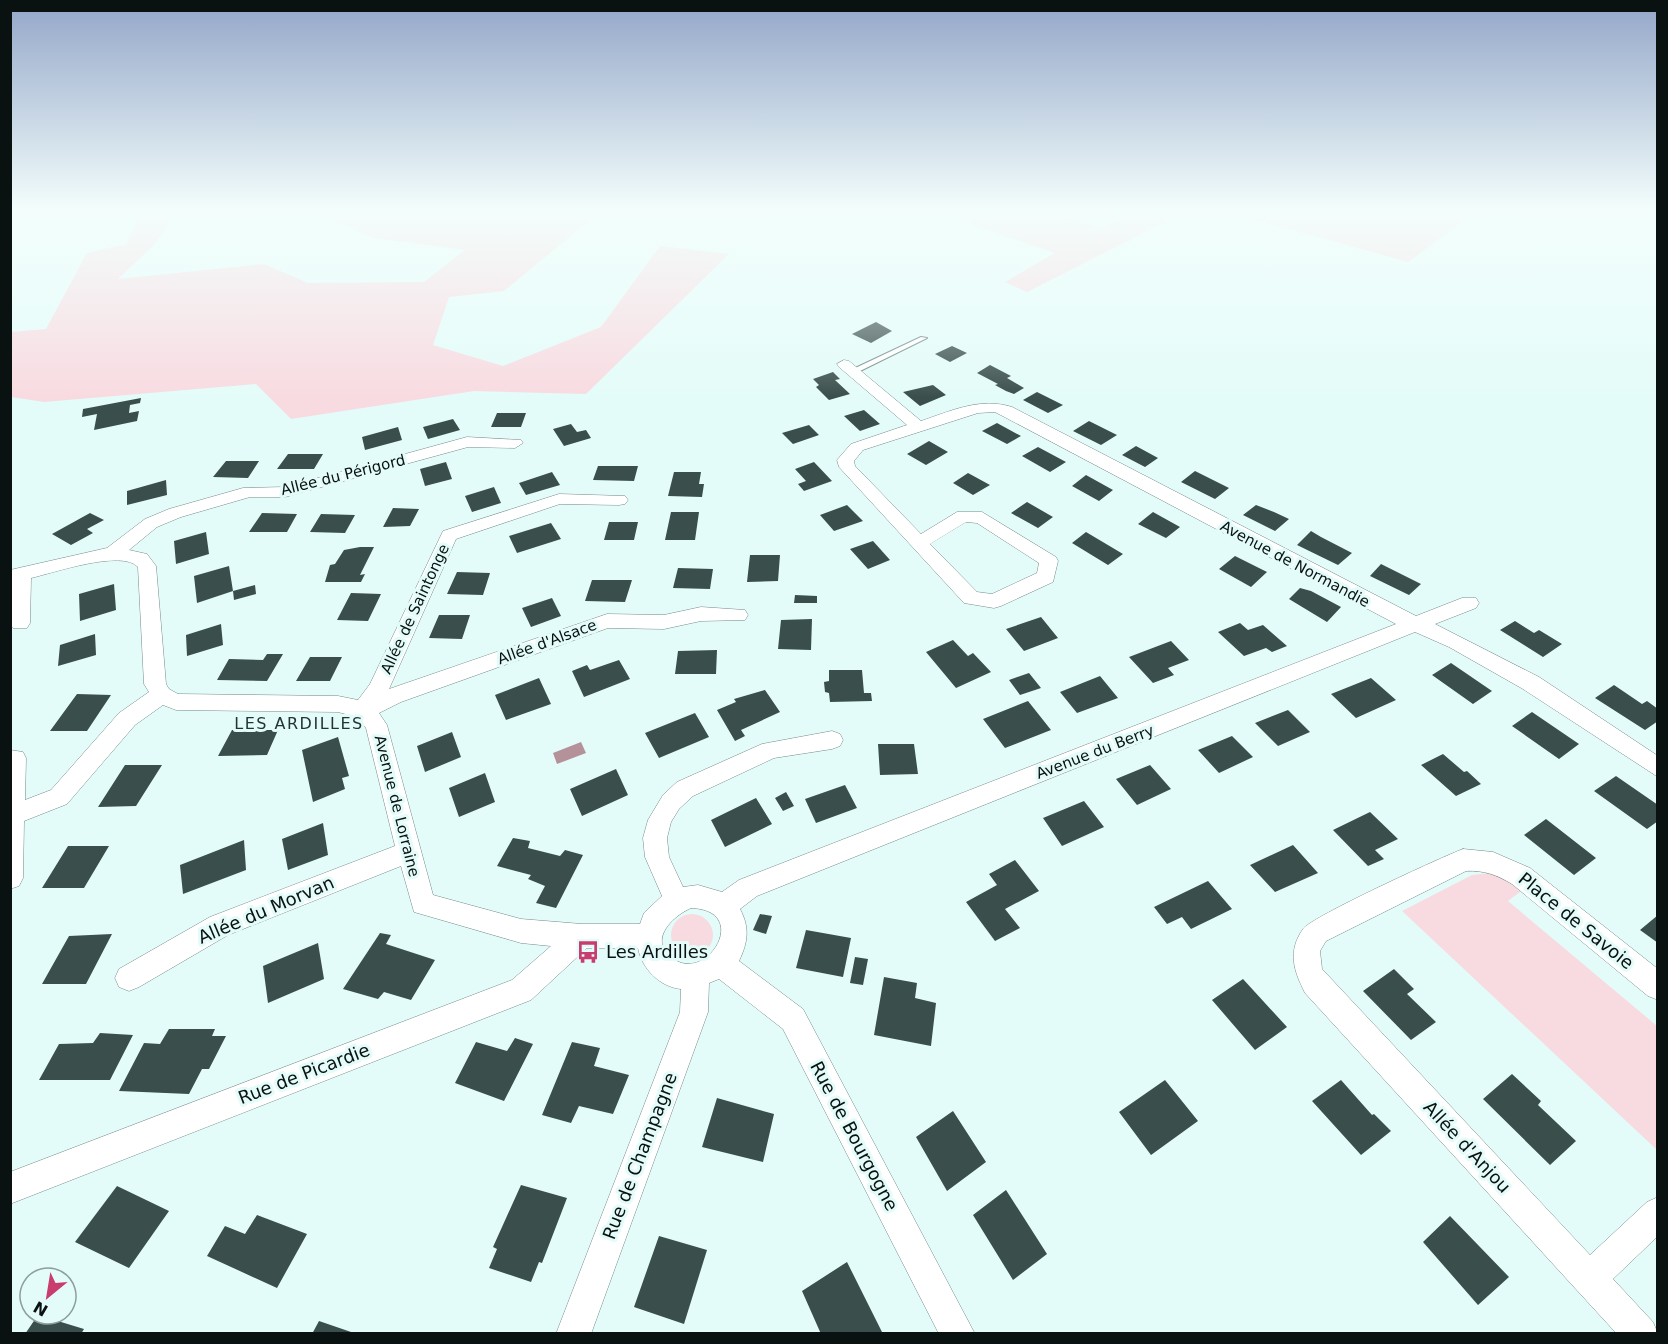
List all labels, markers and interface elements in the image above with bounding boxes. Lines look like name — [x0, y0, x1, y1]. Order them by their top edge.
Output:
street label: Allée du Périgord — [279, 451, 407, 499]
street label: Avenue de Normandie — [1217, 517, 1373, 611]
street label: Allée de Saintonge — [377, 541, 453, 677]
street label: Allée d'Alsace — [495, 616, 599, 668]
district label: LES ARDILLES — [234, 714, 364, 733]
street label: Avenue du Berry — [1034, 721, 1157, 783]
street label: Avenue de Lorraine — [371, 733, 423, 879]
street label: Place de Savoie — [1515, 868, 1638, 973]
street label: Allée du Morvan — [195, 871, 337, 948]
bus stop icon: Les Ardilles — [575, 939, 601, 965]
place label: Les Ardilles — [606, 941, 708, 962]
street label: Rue de Picardie — [235, 1039, 373, 1108]
street label: Rue de Bourgogne — [806, 1057, 903, 1214]
street label: Rue de Champagne — [598, 1069, 681, 1242]
street label: Allée d'Anjou — [1420, 1096, 1515, 1197]
north arrow — [18, 1266, 78, 1326]
text: N — [30, 1297, 51, 1320]

